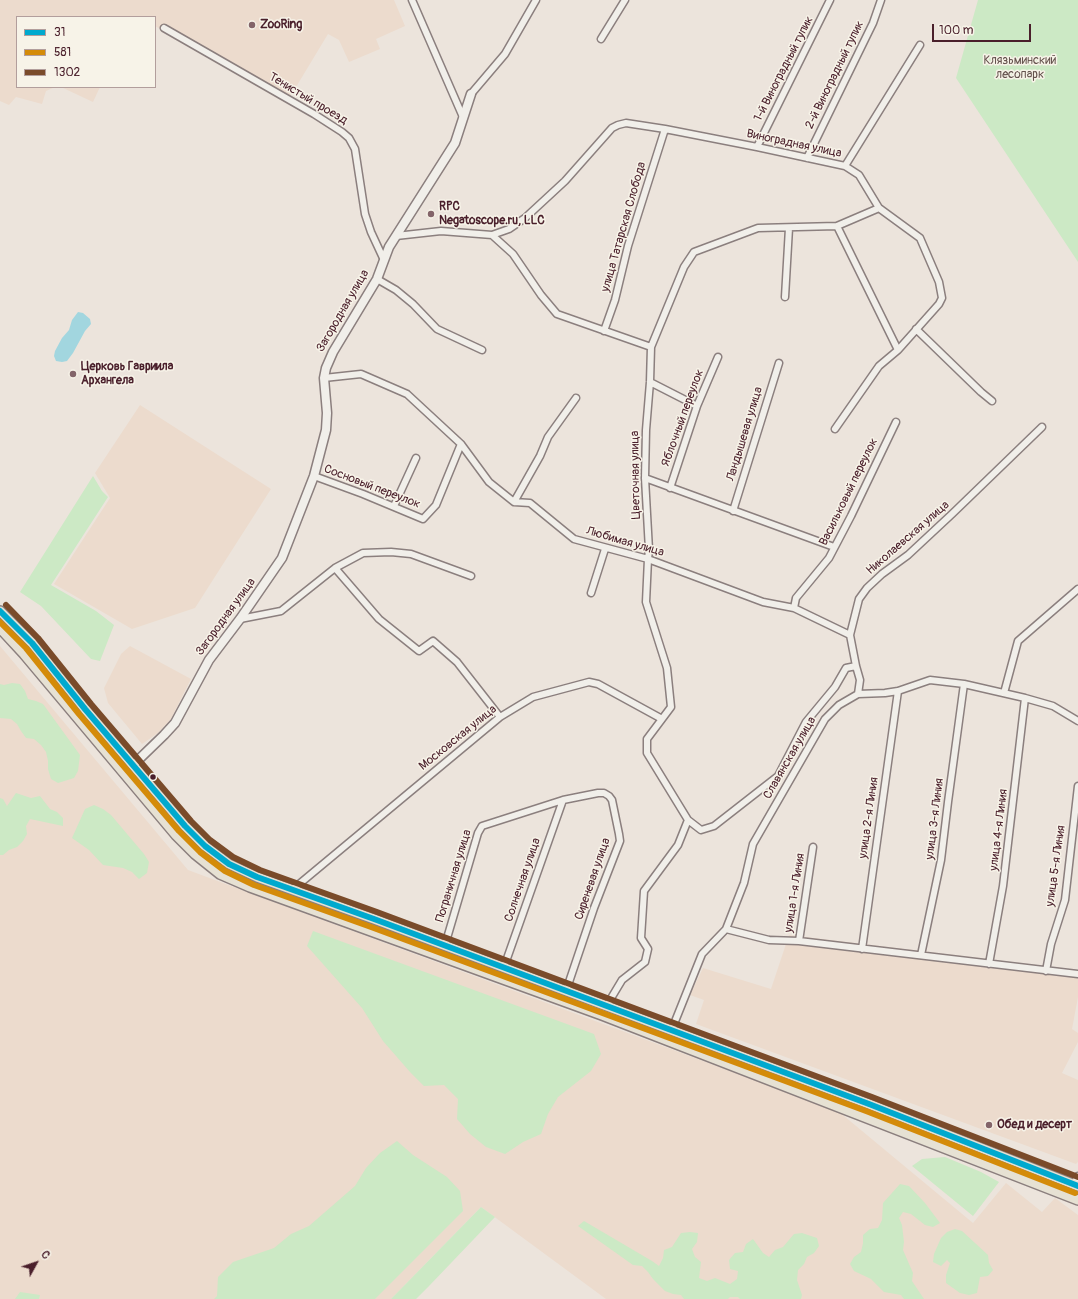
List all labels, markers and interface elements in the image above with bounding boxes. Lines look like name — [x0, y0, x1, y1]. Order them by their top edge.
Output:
street label: 1-й Виноградный тупик — [751, 14, 817, 124]
legend — [16, 16, 156, 88]
scale bar — [934, 16, 1033, 42]
place label: ZooRing — [260, 18, 302, 32]
street label: 2-й Виноградный тупик — [803, 19, 867, 131]
marker: ZooRing — [247, 20, 257, 30]
text: 100 m — [939, 23, 973, 38]
text: 31 — [54, 25, 65, 40]
text: 581 — [54, 45, 71, 60]
park label: Клязьминский лесопарк — [984, 54, 1056, 82]
text: 1302 — [54, 65, 80, 80]
street label: Тенистый проезд — [266, 70, 350, 128]
street label: Виноградная улица — [745, 127, 843, 161]
street label: улица Татарская Слобода — [599, 160, 649, 294]
place label: RPC Negatoscope.ru, LLC — [439, 200, 545, 228]
marker: RPC Negatoscope.ru, LLC — [426, 209, 436, 219]
street label: Загородная улица — [314, 267, 372, 355]
place label: Церковь Гавриила Архангела — [81, 360, 173, 388]
street label: Яблочный переулок — [659, 367, 707, 469]
marker: Церковь Гавриила Архангела — [68, 369, 78, 379]
street label: Ландышевая улица — [724, 385, 766, 483]
street label: Цветочная улица — [628, 431, 644, 519]
street label: Васильковый переулок — [817, 436, 881, 548]
street label: Сосновый переулок — [322, 462, 422, 512]
street label: Николаевская улица — [864, 498, 952, 578]
street label: Любимая улица — [584, 524, 666, 560]
street label: Загородная улица — [193, 575, 259, 659]
street label: Московская улица — [416, 702, 500, 774]
street label: Славянская улица — [761, 714, 819, 802]
unlabelled marker — [148, 772, 158, 782]
street label: улица 2-я Линия — [856, 776, 882, 860]
street label: улица 3-я Линия — [923, 777, 947, 861]
street label: улица 4-я Линия — [987, 788, 1011, 872]
street label: улица 5-я Линия — [1043, 824, 1069, 908]
street label: Пограничная улица — [433, 828, 475, 924]
street label: Солнечная улица — [502, 836, 544, 924]
street label: Сиреневая улица — [572, 836, 614, 922]
street label: улица 1-я Линия — [782, 852, 808, 934]
place label: Обед и десерт — [997, 1118, 1072, 1132]
marker: Обед и десерт — [984, 1120, 994, 1130]
north arrow — [16, 1243, 56, 1283]
text: С — [38, 1248, 53, 1262]

